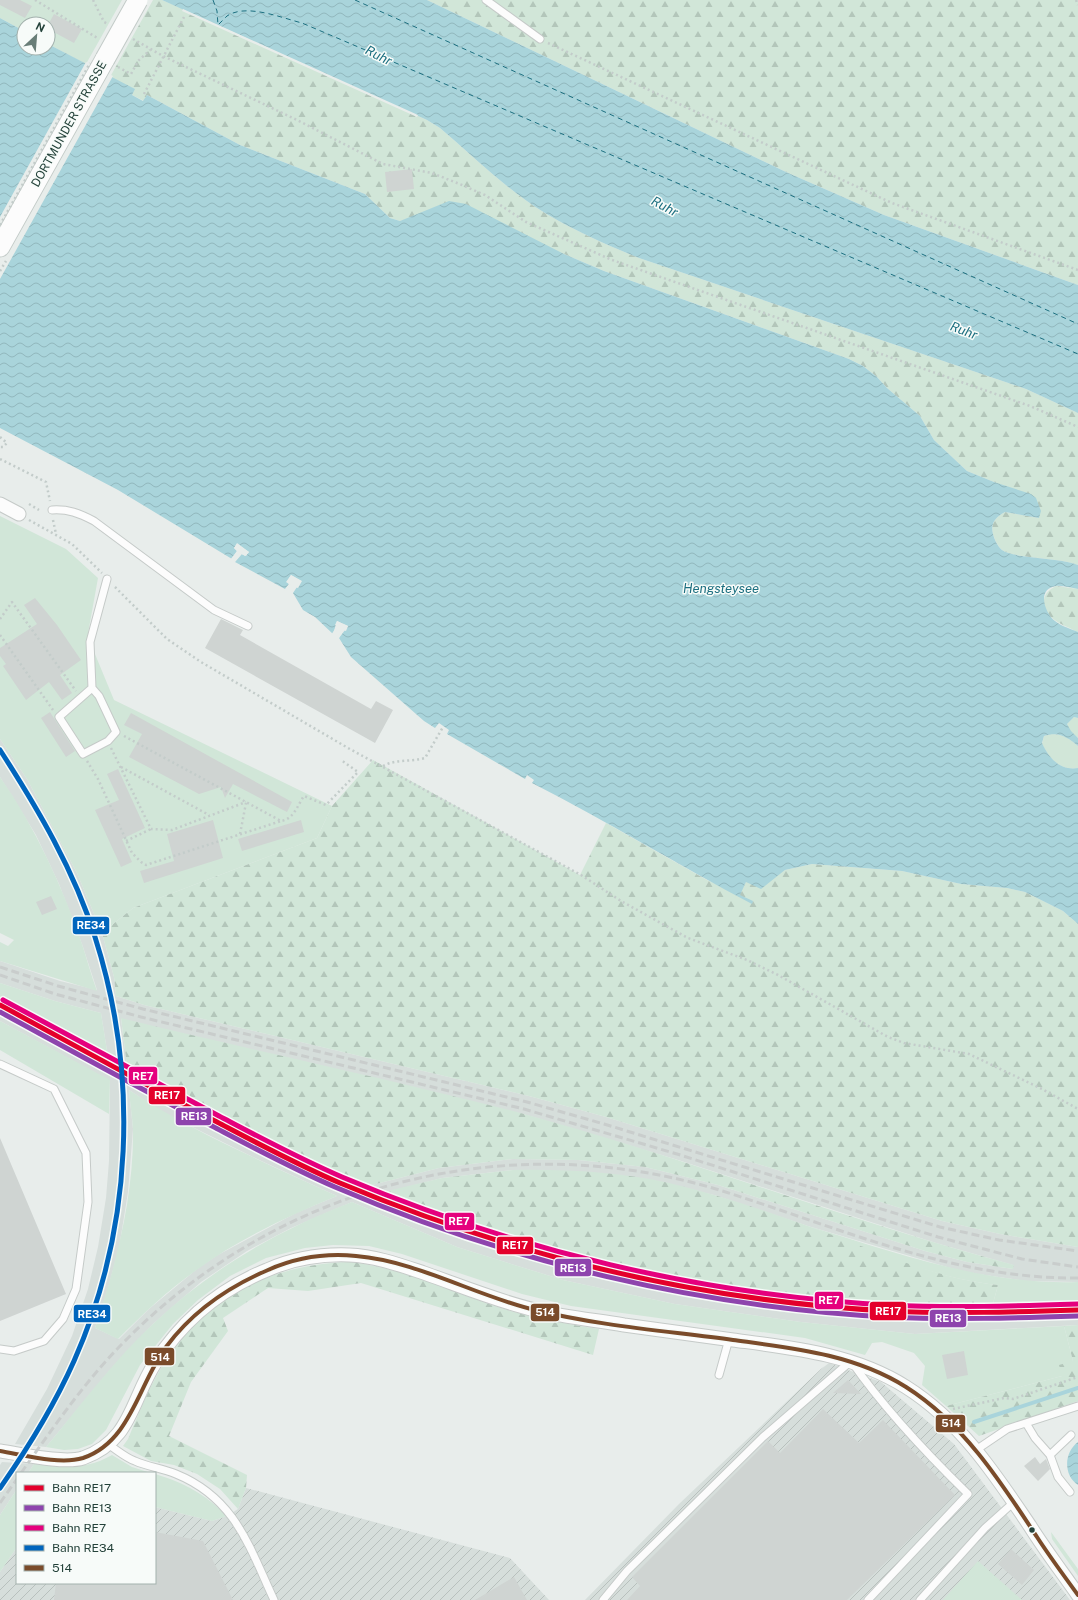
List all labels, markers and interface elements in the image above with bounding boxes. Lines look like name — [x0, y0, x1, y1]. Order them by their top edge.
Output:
north arrow — [16, 16, 56, 56]
text: N — [34, 20, 47, 34]
water label: Ruhr — [363, 42, 395, 69]
street label: DORTMUNDER STRASSE — [28, 58, 110, 190]
water label: Ruhr — [649, 193, 681, 220]
water label: Ruhr — [948, 318, 980, 343]
water label: Hengsteysee — [683, 581, 759, 596]
line badge: RE34 — [72, 916, 110, 935]
text: RE34 — [76, 919, 106, 931]
line badge: RE7 — [128, 1066, 158, 1085]
text: RE7 — [132, 1070, 154, 1082]
line badge: RE17 — [148, 1086, 186, 1105]
text: RE17 — [154, 1089, 180, 1101]
line badge: RE13 — [175, 1107, 212, 1126]
text: RE13 — [181, 1110, 207, 1122]
line badge: RE7 — [444, 1212, 475, 1231]
text: RE7 — [448, 1215, 470, 1227]
line badge: RE17 — [496, 1236, 534, 1255]
text: RE17 — [502, 1239, 528, 1251]
line badge: RE13 — [554, 1258, 592, 1277]
text: RE13 — [560, 1262, 586, 1274]
line badge: RE7 — [814, 1291, 844, 1310]
text: RE7 — [818, 1294, 840, 1306]
line badge: RE17 — [869, 1301, 907, 1321]
line badge: 514 — [530, 1303, 560, 1322]
line badge: RE34 — [73, 1304, 111, 1323]
text: RE17 — [875, 1305, 901, 1317]
text: 514 — [535, 1306, 555, 1318]
text: RE34 — [77, 1308, 107, 1320]
line badge: RE13 — [929, 1309, 967, 1328]
text: RE13 — [935, 1312, 961, 1324]
line badge: 514 — [144, 1347, 175, 1366]
text: 514 — [150, 1351, 170, 1363]
line badge: 514 — [935, 1414, 966, 1433]
text: 514 — [941, 1417, 961, 1429]
legend — [16, 1472, 156, 1584]
text: Bahn RE17 — [52, 1481, 111, 1495]
text: Bahn RE13 — [52, 1501, 111, 1515]
text: Bahn RE7 — [52, 1521, 106, 1535]
unlabelled marker — [1027, 1525, 1037, 1535]
text: Bahn RE34 — [52, 1541, 115, 1555]
text: 514 — [52, 1561, 73, 1575]

